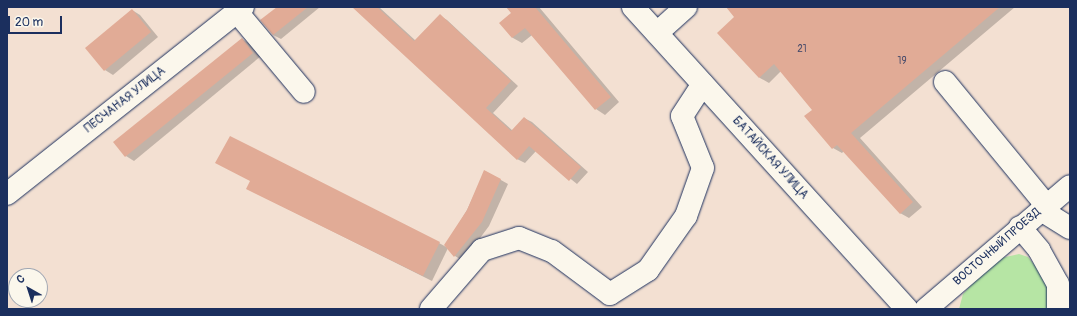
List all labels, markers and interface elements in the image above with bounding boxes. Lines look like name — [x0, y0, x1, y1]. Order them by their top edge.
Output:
scale bar — [10, 8, 64, 34]
text: 20 m — [15, 15, 43, 30]
house number: 21 — [797, 44, 807, 56]
house number: 19 — [897, 56, 907, 68]
street label: ПЕСЧАНАЯ УЛИЦА — [82, 64, 168, 136]
street label: БАТАЙСКАЯ УЛИЦА — [729, 114, 811, 202]
street label: ВОСТОЧНЫЙ ПРОЕЗД — [950, 205, 1044, 289]
north arrow — [8, 268, 48, 308]
text: С — [14, 272, 27, 286]

